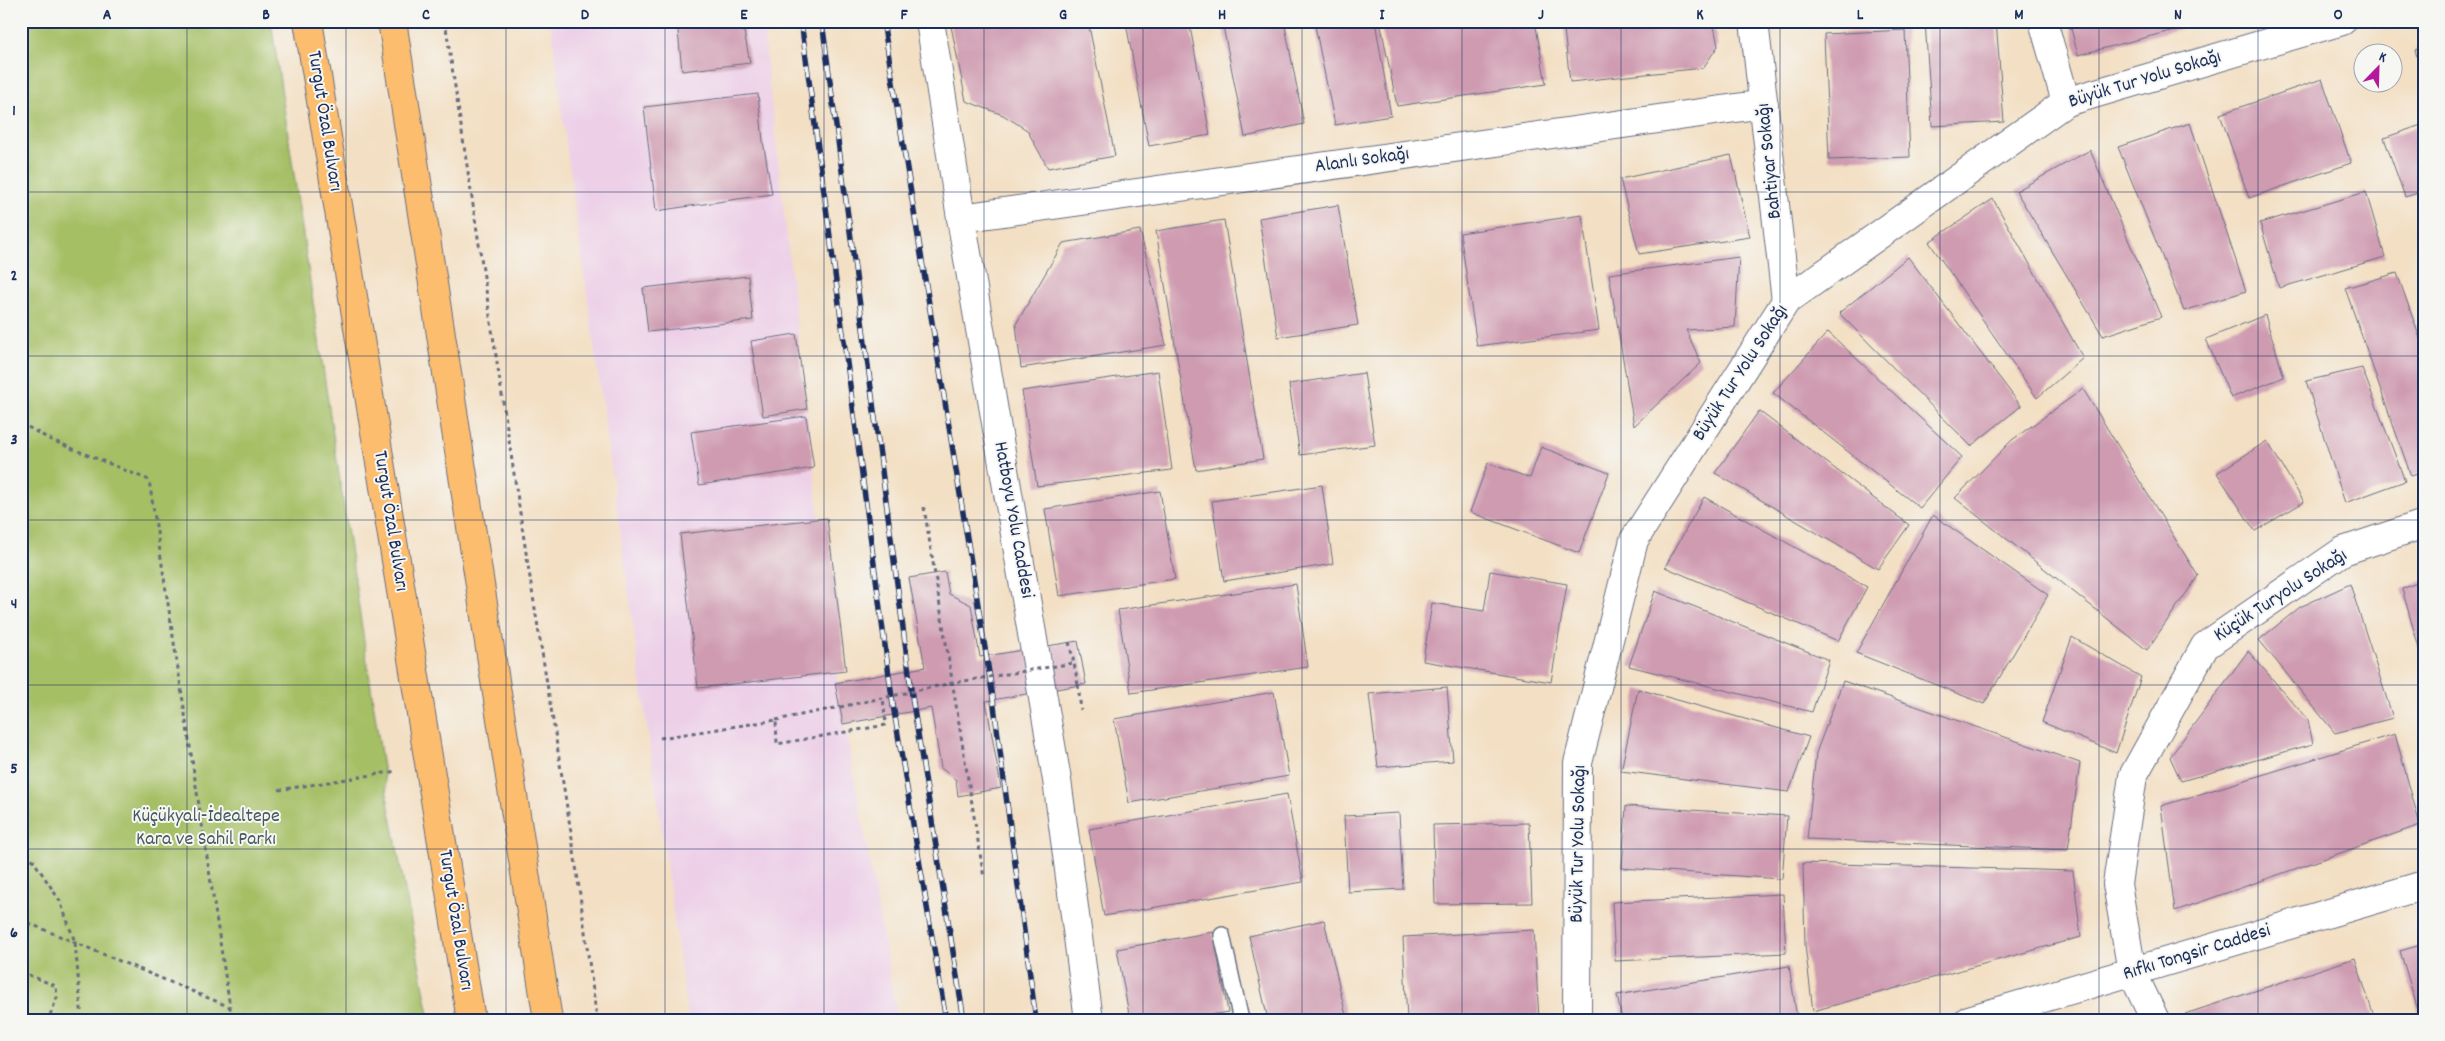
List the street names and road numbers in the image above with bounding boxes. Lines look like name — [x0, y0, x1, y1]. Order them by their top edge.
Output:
street label: Büyük Tur Yolu Sokağı — [2065, 43, 2225, 117]
street label: Turgut Özal Bulvarı — [299, 49, 349, 193]
street label: Bahtiyar Sokağı — [1750, 102, 1790, 220]
street label: Alanlı Sokağı — [1313, 141, 1411, 181]
street label: Büyük Tur Yolu Sokağı — [1686, 299, 1796, 447]
street label: Hatboyu Yolu Caddesi — [985, 439, 1041, 601]
street label: Turgut Özal Bulvarı — [365, 449, 415, 593]
street label: Küçük Turyolu Sokağı — [2209, 542, 2353, 650]
street label: Büyük Tur Yolu Sokağı — [1564, 765, 1594, 923]
street label: Turgut Özal Bulvarı — [430, 848, 480, 992]
street label: Rıfkı Tongsir Caddesi — [2120, 917, 2275, 989]

